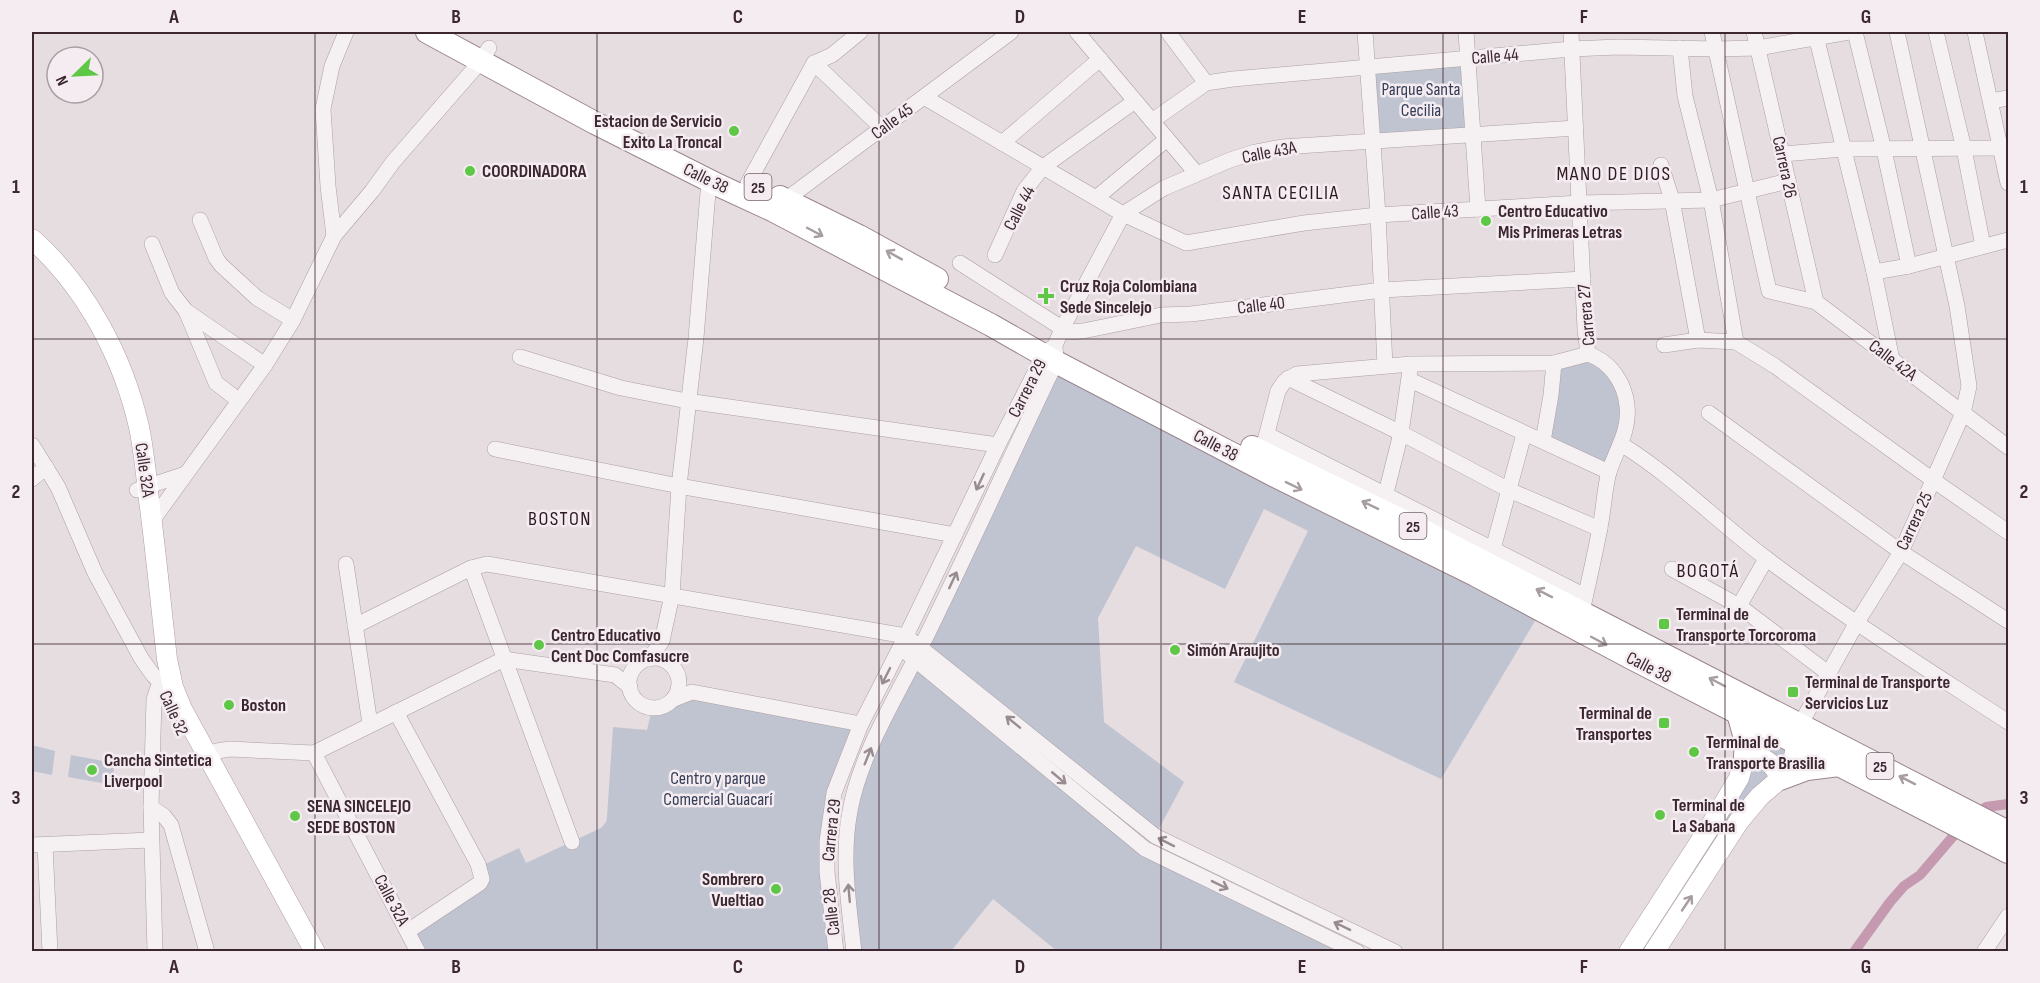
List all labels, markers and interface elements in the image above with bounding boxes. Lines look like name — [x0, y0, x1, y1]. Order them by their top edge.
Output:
text: A — [168, 5, 179, 29]
text: B — [451, 5, 461, 29]
text: C — [733, 5, 743, 29]
text: D — [1015, 5, 1025, 29]
text: E — [1298, 5, 1306, 29]
text: F — [1580, 5, 1588, 29]
text: G — [1861, 5, 1871, 29]
street label: Calle 44 — [1471, 44, 1520, 69]
north arrow — [45, 45, 105, 105]
text: N — [52, 73, 73, 88]
park label: Parque Santa Cecilia — [1381, 79, 1461, 121]
street label: Calle 45 — [867, 99, 917, 144]
place label: Estacion de Servicio Exito La Troncal — [594, 111, 722, 153]
marker: Estacion de Servicio Exito La Troncal — [727, 124, 741, 138]
street label: Carrera 26 — [1768, 134, 1801, 200]
street label: Calle 43A — [1240, 137, 1298, 168]
street label: Calle 38 — [680, 159, 732, 198]
place label: COORDINADORA — [482, 161, 587, 182]
district label: MANO DE DIOS — [1556, 162, 1672, 186]
marker: COORDINADORA — [463, 164, 477, 178]
road number: 25 — [744, 174, 771, 200]
text: 1 — [12, 175, 20, 199]
text: 1 — [2020, 175, 2028, 199]
district label: SANTA CECILIA — [1222, 181, 1340, 205]
street label: Calle 44 — [999, 182, 1040, 234]
street label: Calle 43 — [1411, 200, 1459, 225]
place label: Centro Educativo Mis Primeras Letras — [1498, 201, 1622, 243]
marker: Centro Educativo Mis Primeras Letras — [1479, 214, 1493, 228]
one-way arrow — [805, 227, 823, 238]
one-way arrow — [886, 249, 903, 261]
place label: Cruz Roja Colombiana Sede Sincelejo — [1060, 276, 1197, 318]
street label: Carrera 27 — [1573, 282, 1600, 347]
marker: Cruz Roja Colombiana Sede Sincelejo — [1037, 287, 1055, 305]
street label: Calle 40 — [1236, 292, 1286, 319]
street label: Calle 42A — [1864, 335, 1921, 385]
street label: Carrera 29 — [1004, 356, 1051, 421]
street label: Calle 38 — [1190, 425, 1242, 466]
street label: Calle 32A — [130, 441, 159, 499]
one-way arrow — [974, 473, 986, 491]
text: 2 — [12, 480, 20, 504]
one-way arrow — [1285, 480, 1303, 492]
text: 2 — [2020, 480, 2028, 504]
street label: Carrera 25 — [1892, 489, 1937, 554]
one-way arrow — [1361, 498, 1379, 510]
district label: BOSTON — [528, 507, 592, 531]
road number: 25 — [1400, 513, 1426, 539]
district label: BOGOTÁ — [1676, 559, 1740, 583]
one-way arrow — [947, 571, 959, 589]
one-way arrow — [1535, 587, 1553, 598]
place label: Terminal de Transporte Torcoroma — [1676, 604, 1816, 646]
marker: Terminal de Transporte Torcoroma — [1657, 617, 1671, 631]
place label: Centro Educativo Cent Doc Comfasucre — [551, 625, 689, 667]
one-way arrow — [1589, 636, 1607, 647]
marker: Centro Educativo Cent Doc Comfasucre — [532, 638, 546, 652]
place label: Simón Araujito — [1187, 640, 1280, 661]
marker: Simón Araujito — [1168, 643, 1182, 657]
street label: Calle 38 — [1623, 647, 1675, 688]
one-way arrow — [879, 667, 891, 685]
place label: Terminal de Transporte Servicios Luz — [1805, 672, 1950, 714]
one-way arrow — [1709, 675, 1727, 687]
marker: Terminal de Transporte Servicios Luz — [1786, 685, 1800, 699]
street label: Calle 32 — [154, 687, 193, 739]
place label: Boston — [241, 695, 286, 716]
marker: Boston — [222, 698, 236, 712]
place label: Terminal de Transportes — [1576, 703, 1652, 745]
one-way arrow — [1006, 715, 1021, 729]
marker: Terminal de Transportes — [1657, 716, 1671, 730]
place label: Terminal de Transporte Brasilia — [1706, 732, 1825, 774]
marker: Terminal de Transporte Brasilia — [1687, 745, 1701, 759]
one-way arrow — [863, 747, 874, 765]
place label: Cancha Sintetica Liverpool — [104, 750, 212, 792]
road number: 25 — [1866, 753, 1894, 779]
marker: Cancha Sintetica Liverpool — [85, 763, 99, 777]
park label: Centro y parque Comercial Guacarí — [663, 768, 773, 810]
one-way arrow — [1051, 771, 1067, 784]
one-way arrow — [1899, 774, 1917, 785]
text: 3 — [12, 786, 21, 810]
text: 3 — [2020, 786, 2029, 810]
place label: Terminal de La Sabana — [1672, 795, 1745, 837]
place label: SENA SINCELEJO SEDE BOSTON — [307, 796, 411, 838]
street label: Carrera 29 — [818, 798, 845, 862]
marker: Terminal de La Sabana — [1653, 808, 1667, 822]
marker: SENA SINCELEJO SEDE BOSTON — [288, 809, 302, 823]
one-way arrow — [1158, 836, 1175, 848]
place label: Sombrero Vueltiao — [702, 869, 764, 911]
street label: Calle 32A — [369, 871, 414, 930]
one-way arrow — [1211, 879, 1229, 891]
marker: Sombrero Vueltiao — [769, 882, 783, 896]
one-way arrow — [843, 884, 854, 904]
street label: Calle 28 — [818, 887, 845, 937]
one-way arrow — [1681, 895, 1693, 912]
one-way arrow — [1334, 919, 1352, 931]
text: A — [168, 955, 179, 979]
text: B — [451, 955, 461, 979]
text: C — [733, 955, 743, 979]
text: D — [1015, 955, 1025, 979]
text: E — [1298, 955, 1306, 979]
text: F — [1580, 955, 1588, 979]
text: G — [1861, 955, 1871, 979]

